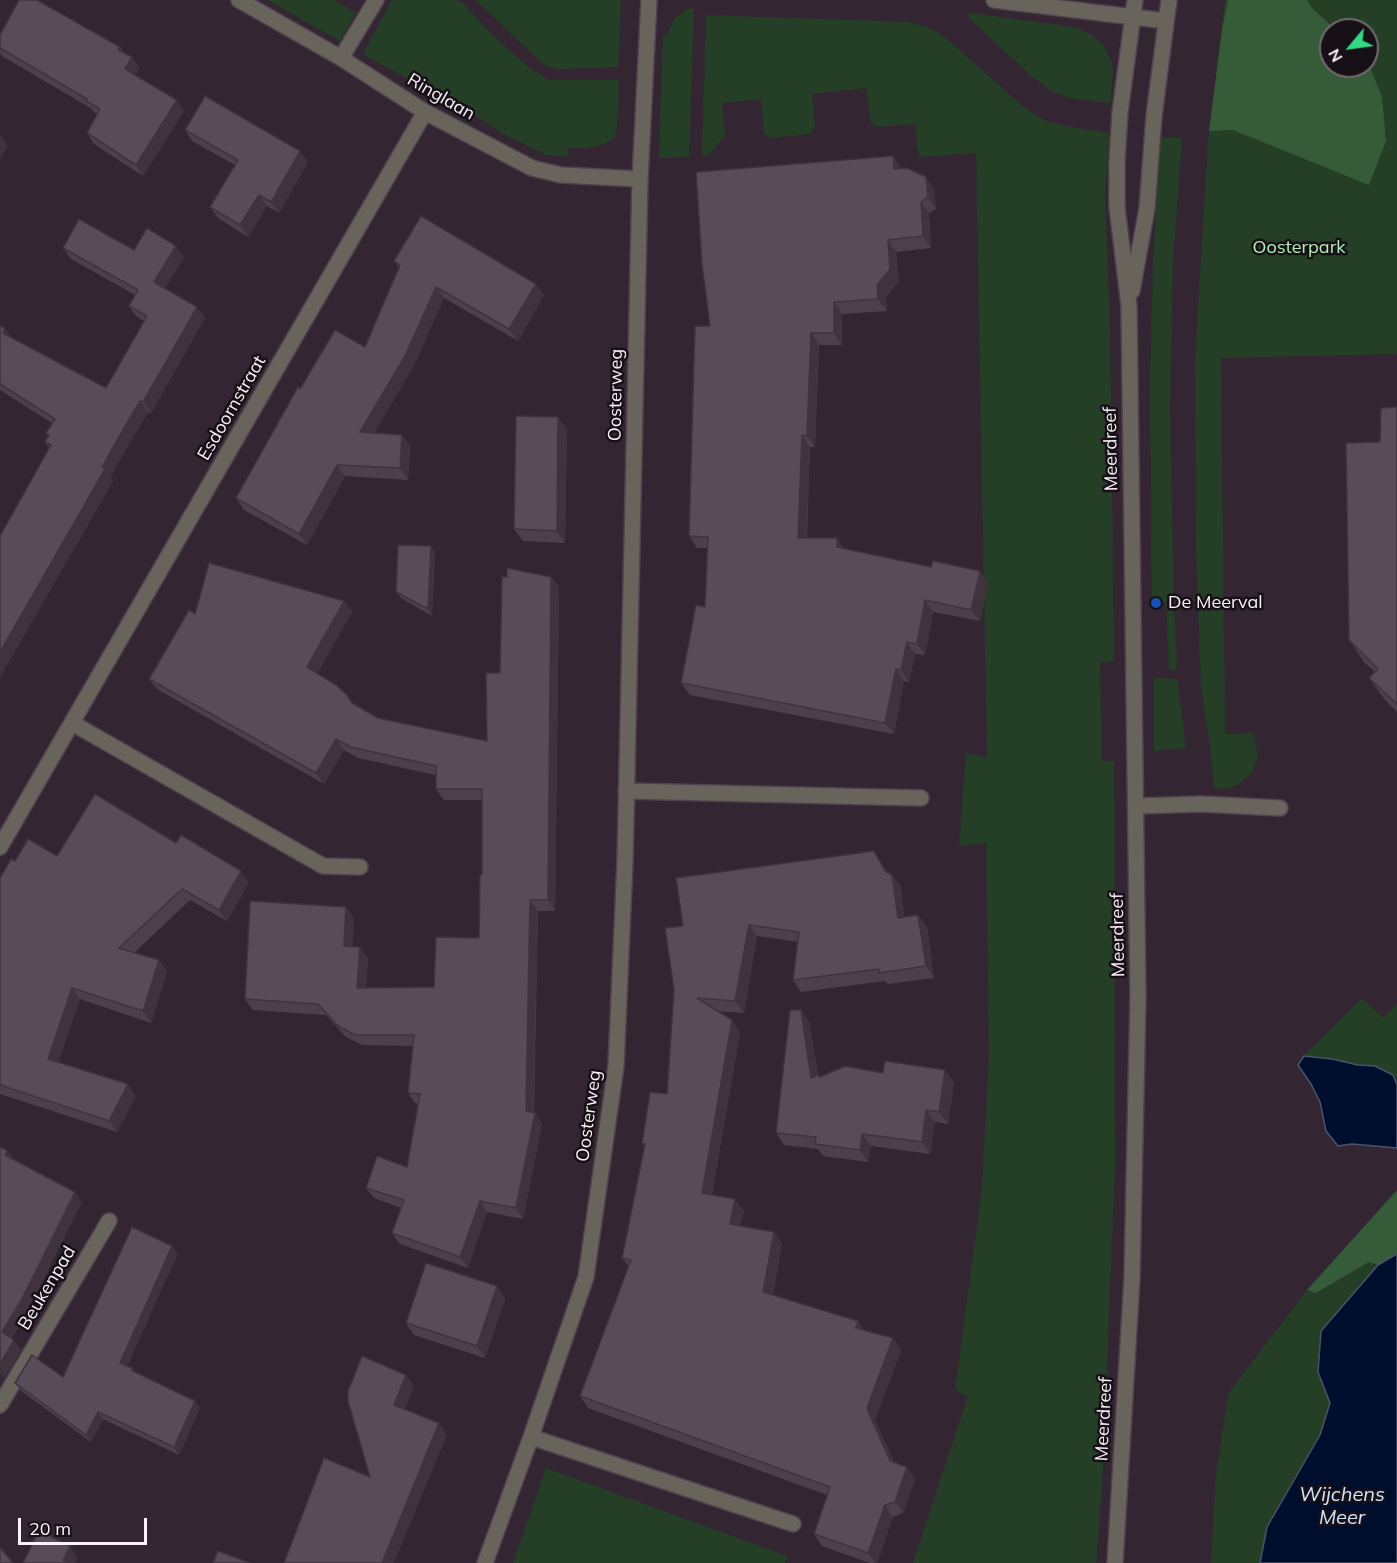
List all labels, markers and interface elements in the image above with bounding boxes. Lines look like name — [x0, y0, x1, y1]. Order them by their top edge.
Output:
north arrow — [1319, 18, 1379, 78]
text: N — [1323, 46, 1347, 66]
street label: Ringlaan — [403, 69, 479, 125]
park label: Oosterpark — [1253, 237, 1345, 259]
street label: Oosterweg — [604, 349, 628, 441]
street label: Esdoornstraat — [193, 352, 271, 464]
street label: Meerdreef — [1099, 407, 1123, 491]
place label: De Meerval — [1168, 592, 1262, 614]
marker: De Meerval — [1149, 596, 1163, 610]
street label: Meerdreef — [1106, 893, 1130, 977]
street label: Oosterweg — [572, 1069, 606, 1163]
street label: Beukenpad — [13, 1242, 81, 1334]
street label: Meerdreef — [1091, 1376, 1117, 1462]
water label: Wijchens Meer — [1299, 1483, 1385, 1530]
scale bar — [21, 1506, 150, 1544]
text: 20 m — [29, 1517, 71, 1540]

